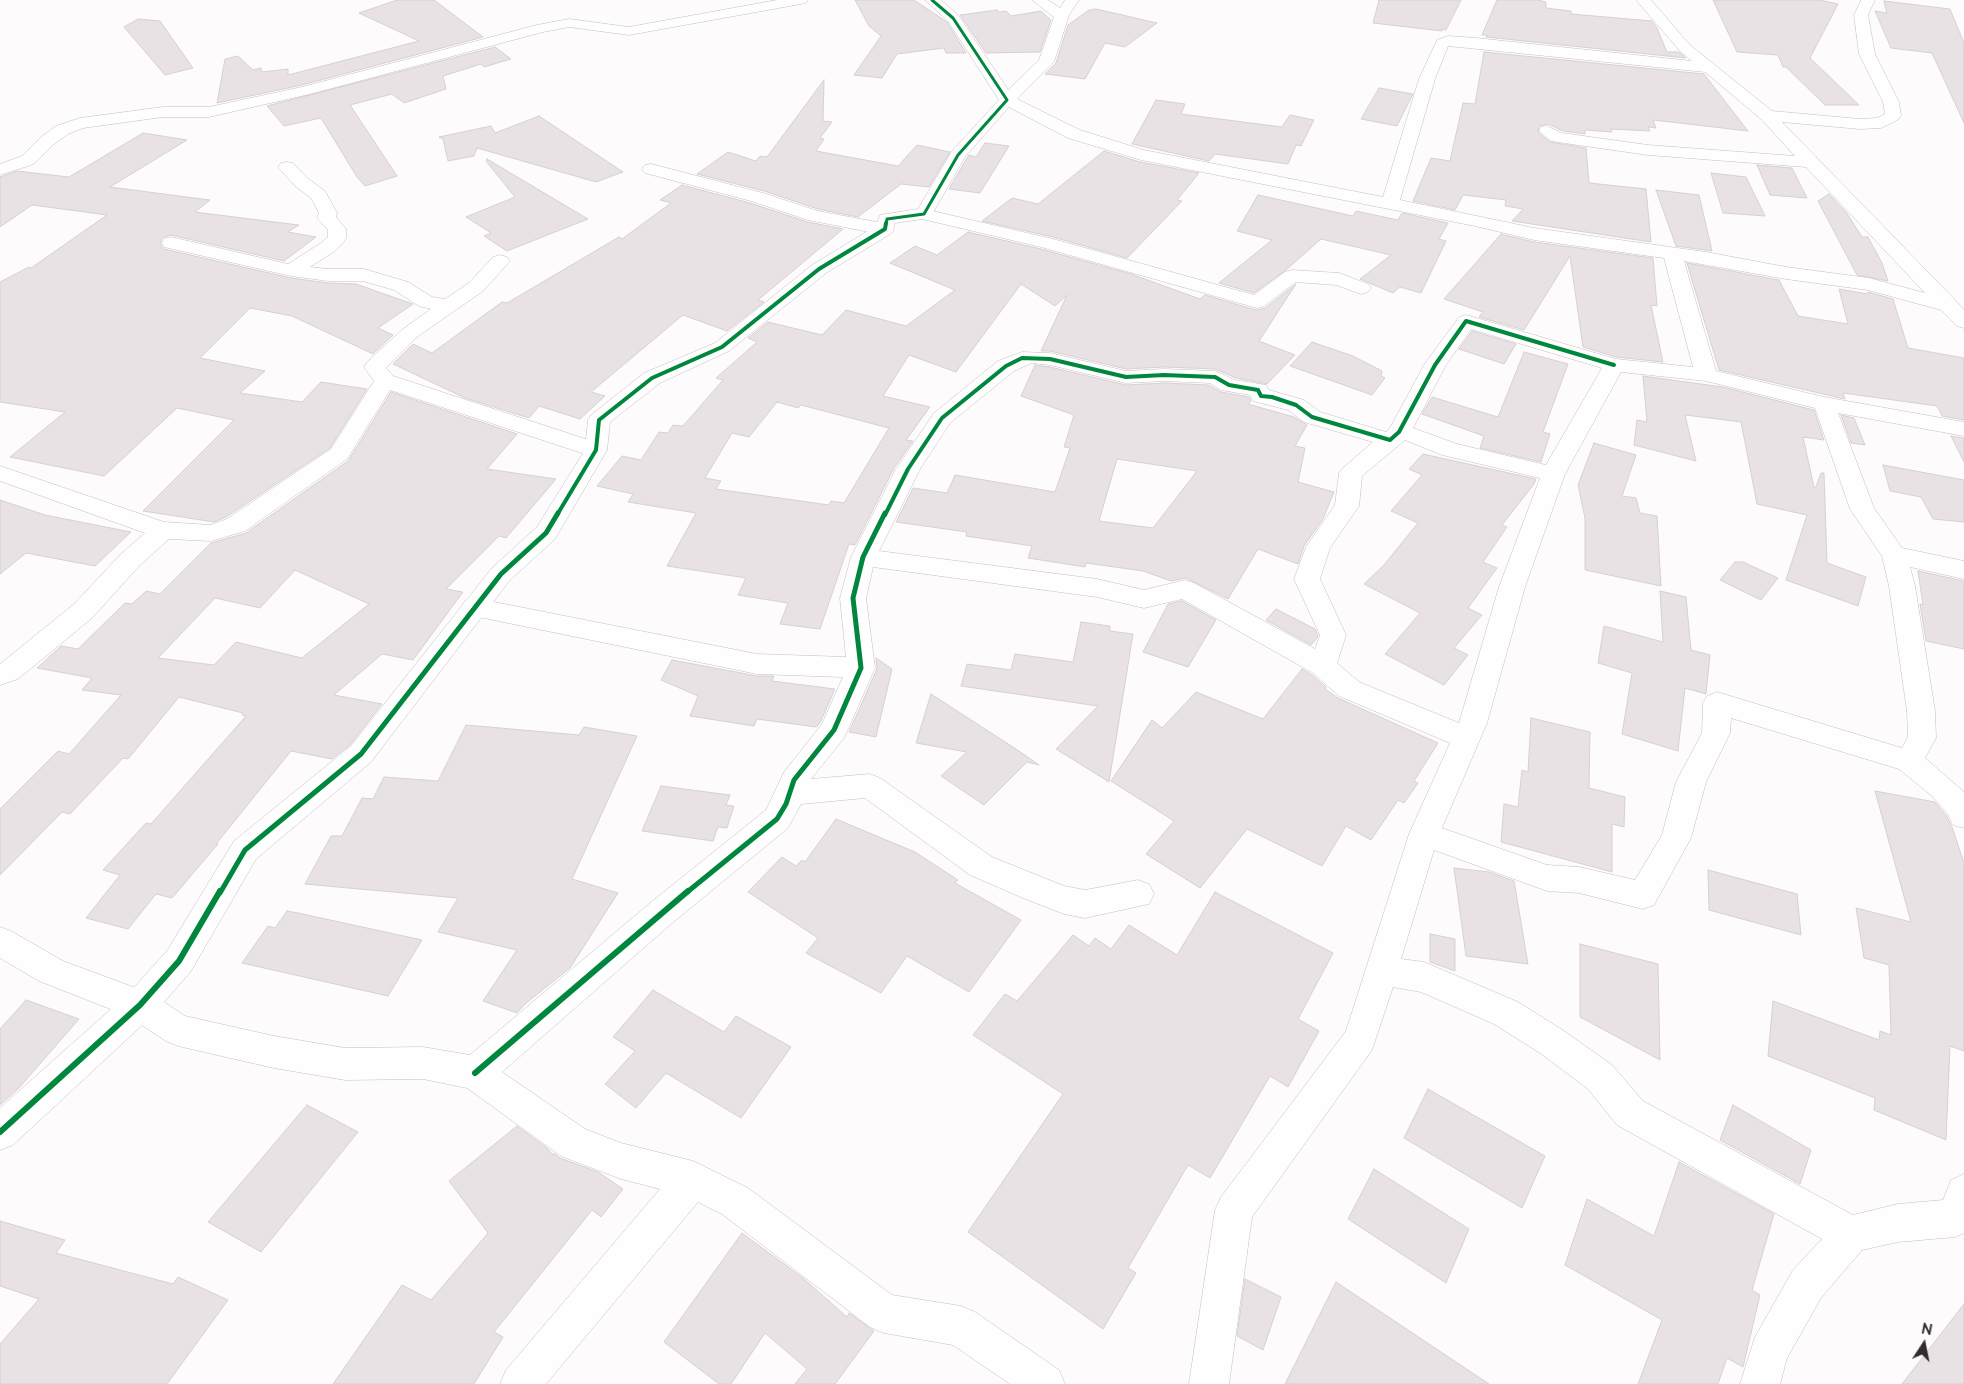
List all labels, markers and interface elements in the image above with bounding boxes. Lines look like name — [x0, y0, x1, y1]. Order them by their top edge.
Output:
north arrow — [1899, 1319, 1949, 1369]
text: N — [1920, 1320, 1934, 1338]

